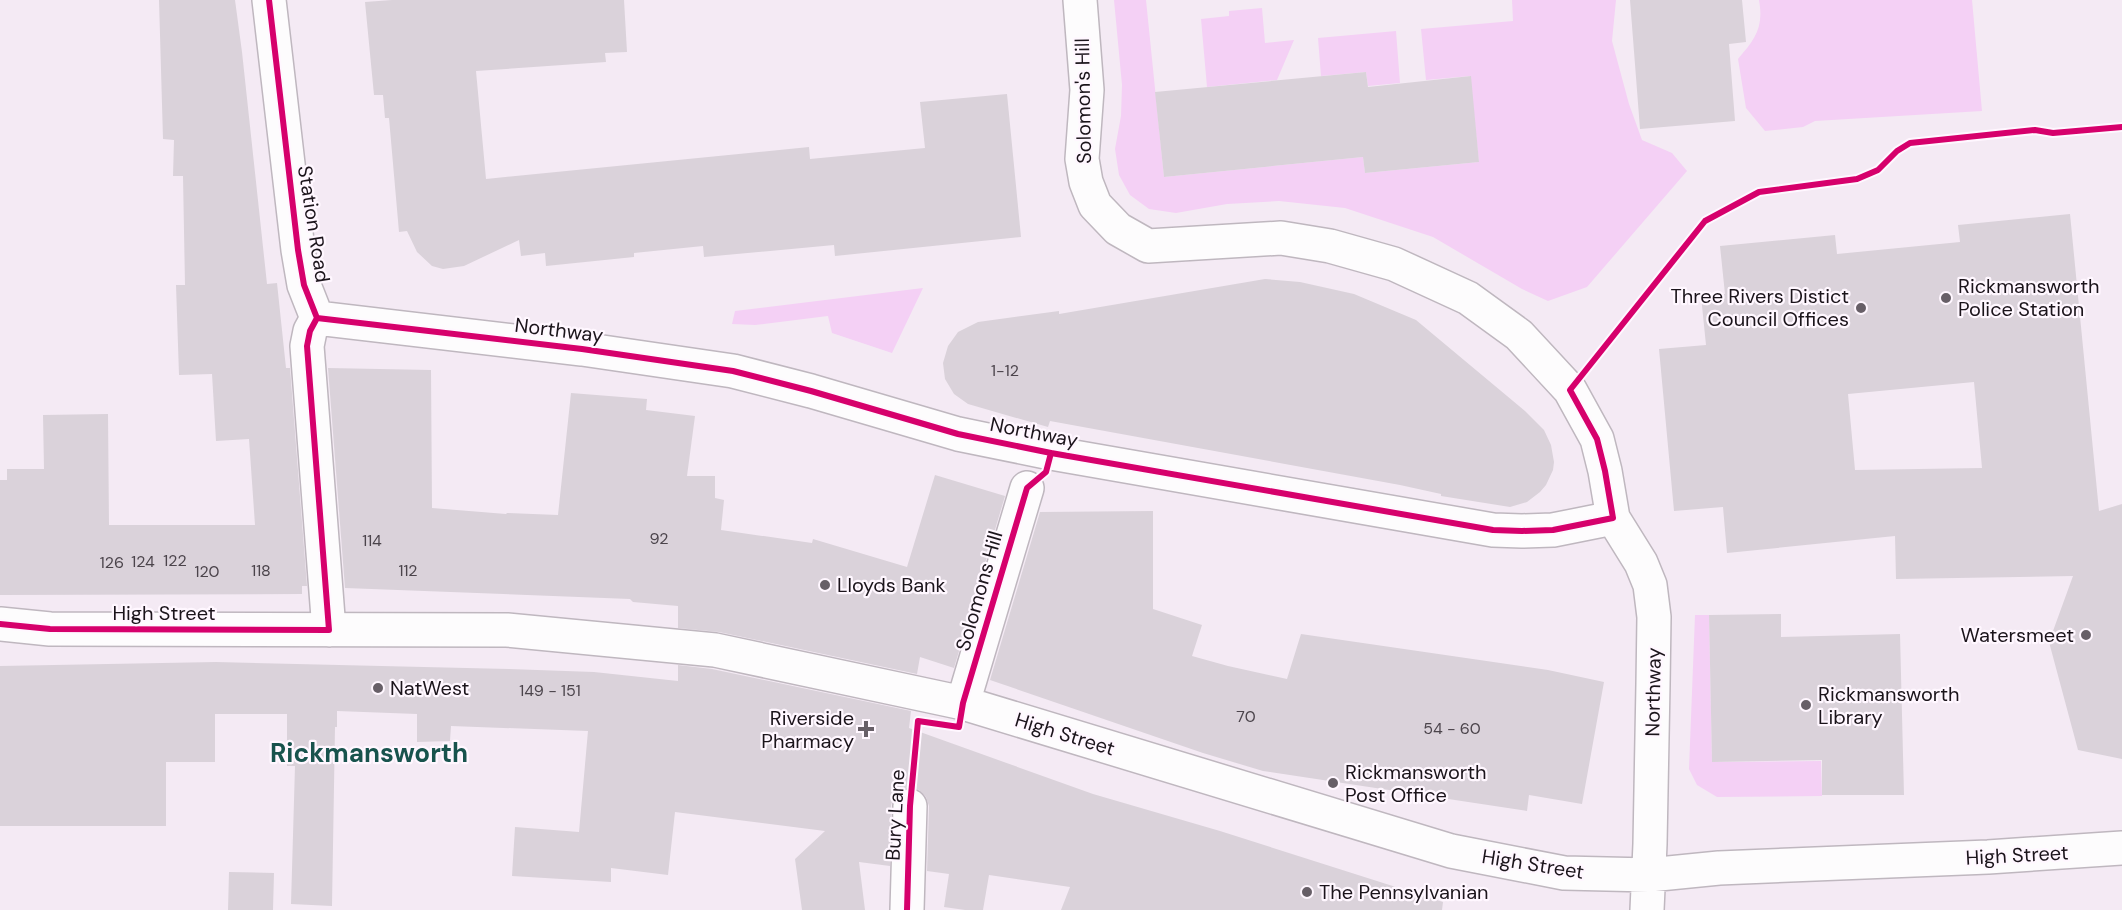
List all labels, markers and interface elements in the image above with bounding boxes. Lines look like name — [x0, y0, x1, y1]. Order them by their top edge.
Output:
street label: Solomon's Hill — [1069, 38, 1097, 164]
street label: Station Road — [292, 164, 336, 284]
place label: Rickmansworth Police Station — [1958, 273, 2100, 322]
place label: Three Rivers Distict Council Offices — [1671, 283, 1849, 332]
marker: Rickmansworth Police Station — [1939, 291, 1953, 305]
marker: Three Rivers Distict Council Offices — [1854, 301, 1868, 315]
street label: Northway — [513, 312, 605, 348]
house number: 1-12 — [991, 360, 1019, 381]
street label: Northway — [988, 411, 1080, 453]
house number: 92 — [650, 528, 669, 549]
street label: Solomons Hill — [949, 528, 1009, 654]
house number: 114 — [362, 530, 382, 551]
house number: 122 — [163, 550, 187, 571]
house number: 124 — [131, 551, 155, 572]
house number: 126 — [100, 552, 124, 573]
house number: 118 — [251, 560, 271, 581]
house number: 112 — [398, 560, 418, 581]
house number: 120 — [195, 561, 220, 582]
place label: Lloyds Bank — [837, 572, 946, 598]
marker: Lloyds Bank — [818, 578, 832, 592]
street label: High Street — [112, 600, 216, 626]
place label: Watersmeet — [1961, 622, 2074, 648]
marker: Watersmeet — [2079, 628, 2093, 642]
street label: Northway — [1639, 647, 1667, 737]
place label: NatWest — [390, 675, 470, 701]
house number: 149 - 151 — [519, 680, 581, 701]
marker: NatWest — [371, 681, 385, 695]
place label: Rickmansworth Library — [1818, 681, 1960, 730]
marker: Rickmansworth Library — [1799, 698, 1813, 712]
place label: Riverside Pharmacy — [761, 705, 854, 754]
street label: High Street — [1012, 706, 1118, 762]
house number: 70 — [1236, 706, 1256, 727]
house number: 54 - 60 — [1423, 718, 1481, 739]
marker: Riverside Pharmacy — [859, 722, 873, 736]
district label: Rickmansworth — [270, 736, 468, 770]
place label: Rickmansworth Post Office — [1345, 759, 1487, 808]
street label: Bury Lane — [880, 769, 910, 861]
marker: Rickmansworth Post Office — [1326, 776, 1340, 790]
street label: High Street — [1965, 839, 2069, 871]
street label: High Street — [1480, 843, 1586, 885]
place label: The Pennsylvanian — [1319, 879, 1489, 905]
marker: The Pennsylvanian — [1300, 885, 1314, 899]

